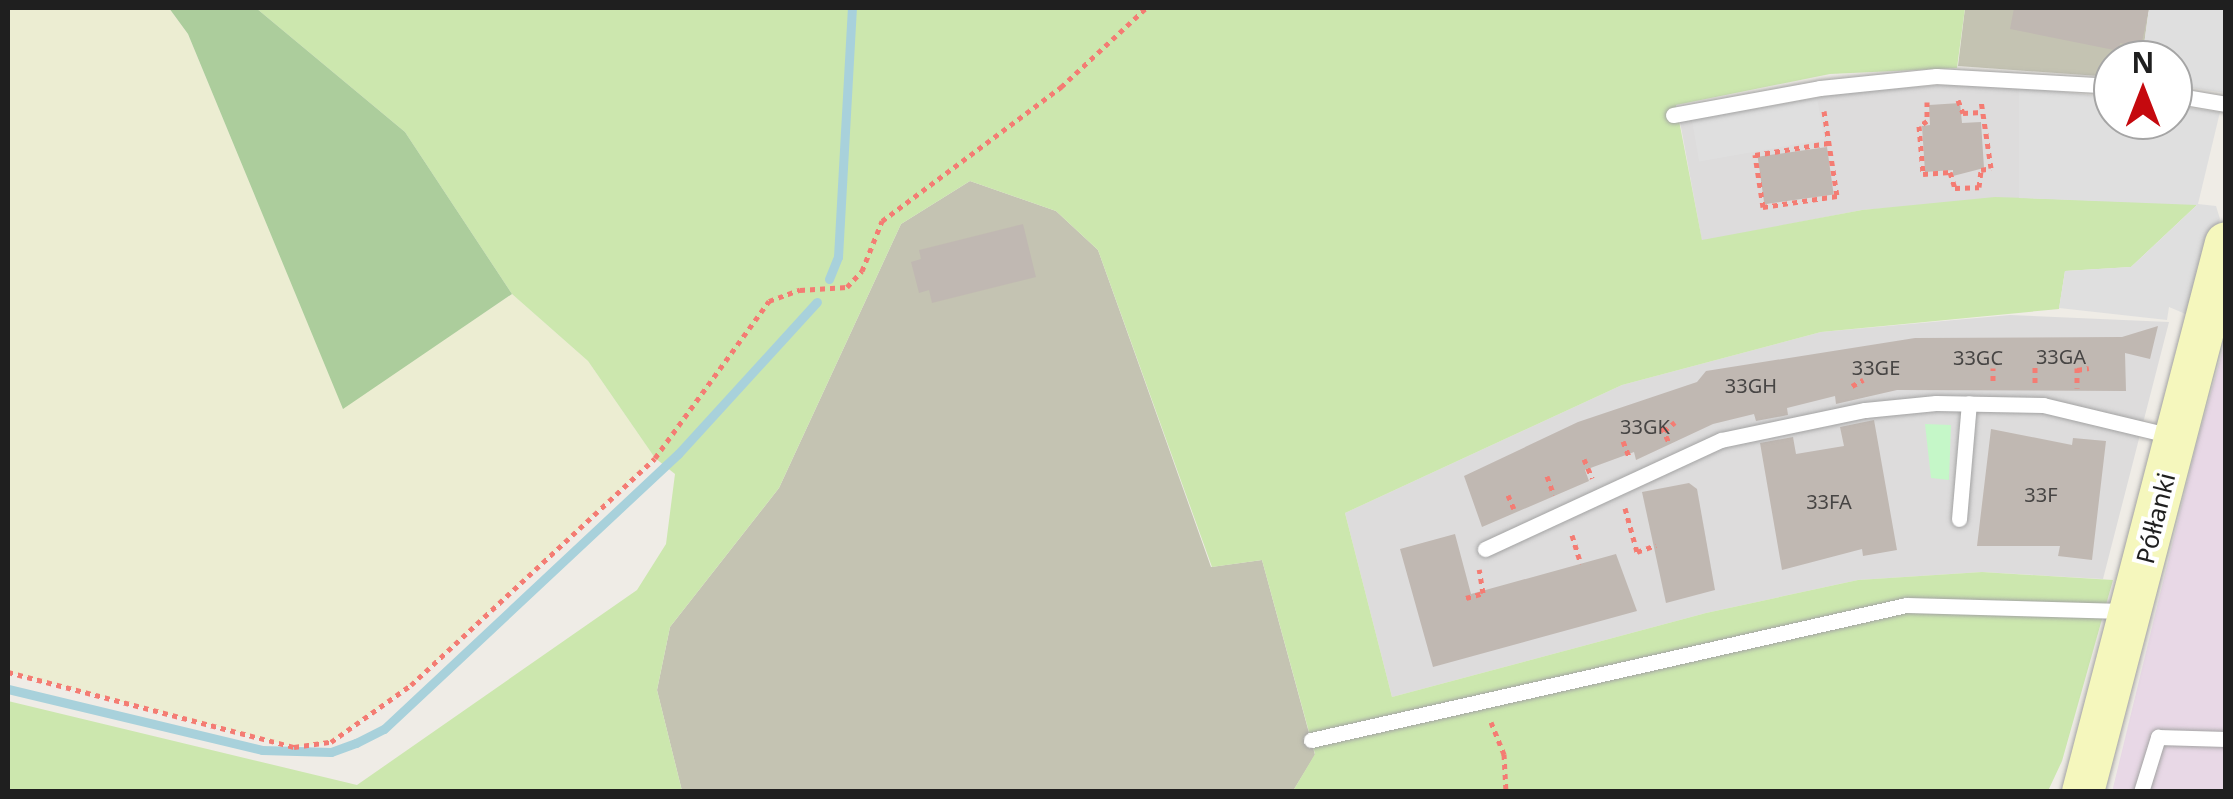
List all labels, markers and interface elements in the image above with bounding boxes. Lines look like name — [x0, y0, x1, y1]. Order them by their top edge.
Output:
north arrow — [2093, 40, 2193, 140]
text: N — [2132, 43, 2154, 81]
house number: 33GA — [2036, 344, 2086, 368]
house number: 33GC — [1953, 345, 2003, 369]
house number: 33GE — [1852, 355, 1900, 379]
house number: 33GH — [1725, 373, 1777, 397]
house number: 33GK — [1620, 414, 1670, 438]
street label: Półłanki — [2129, 470, 2181, 566]
house number: 33F — [2024, 482, 2058, 506]
house number: 33FA — [1806, 489, 1852, 513]

